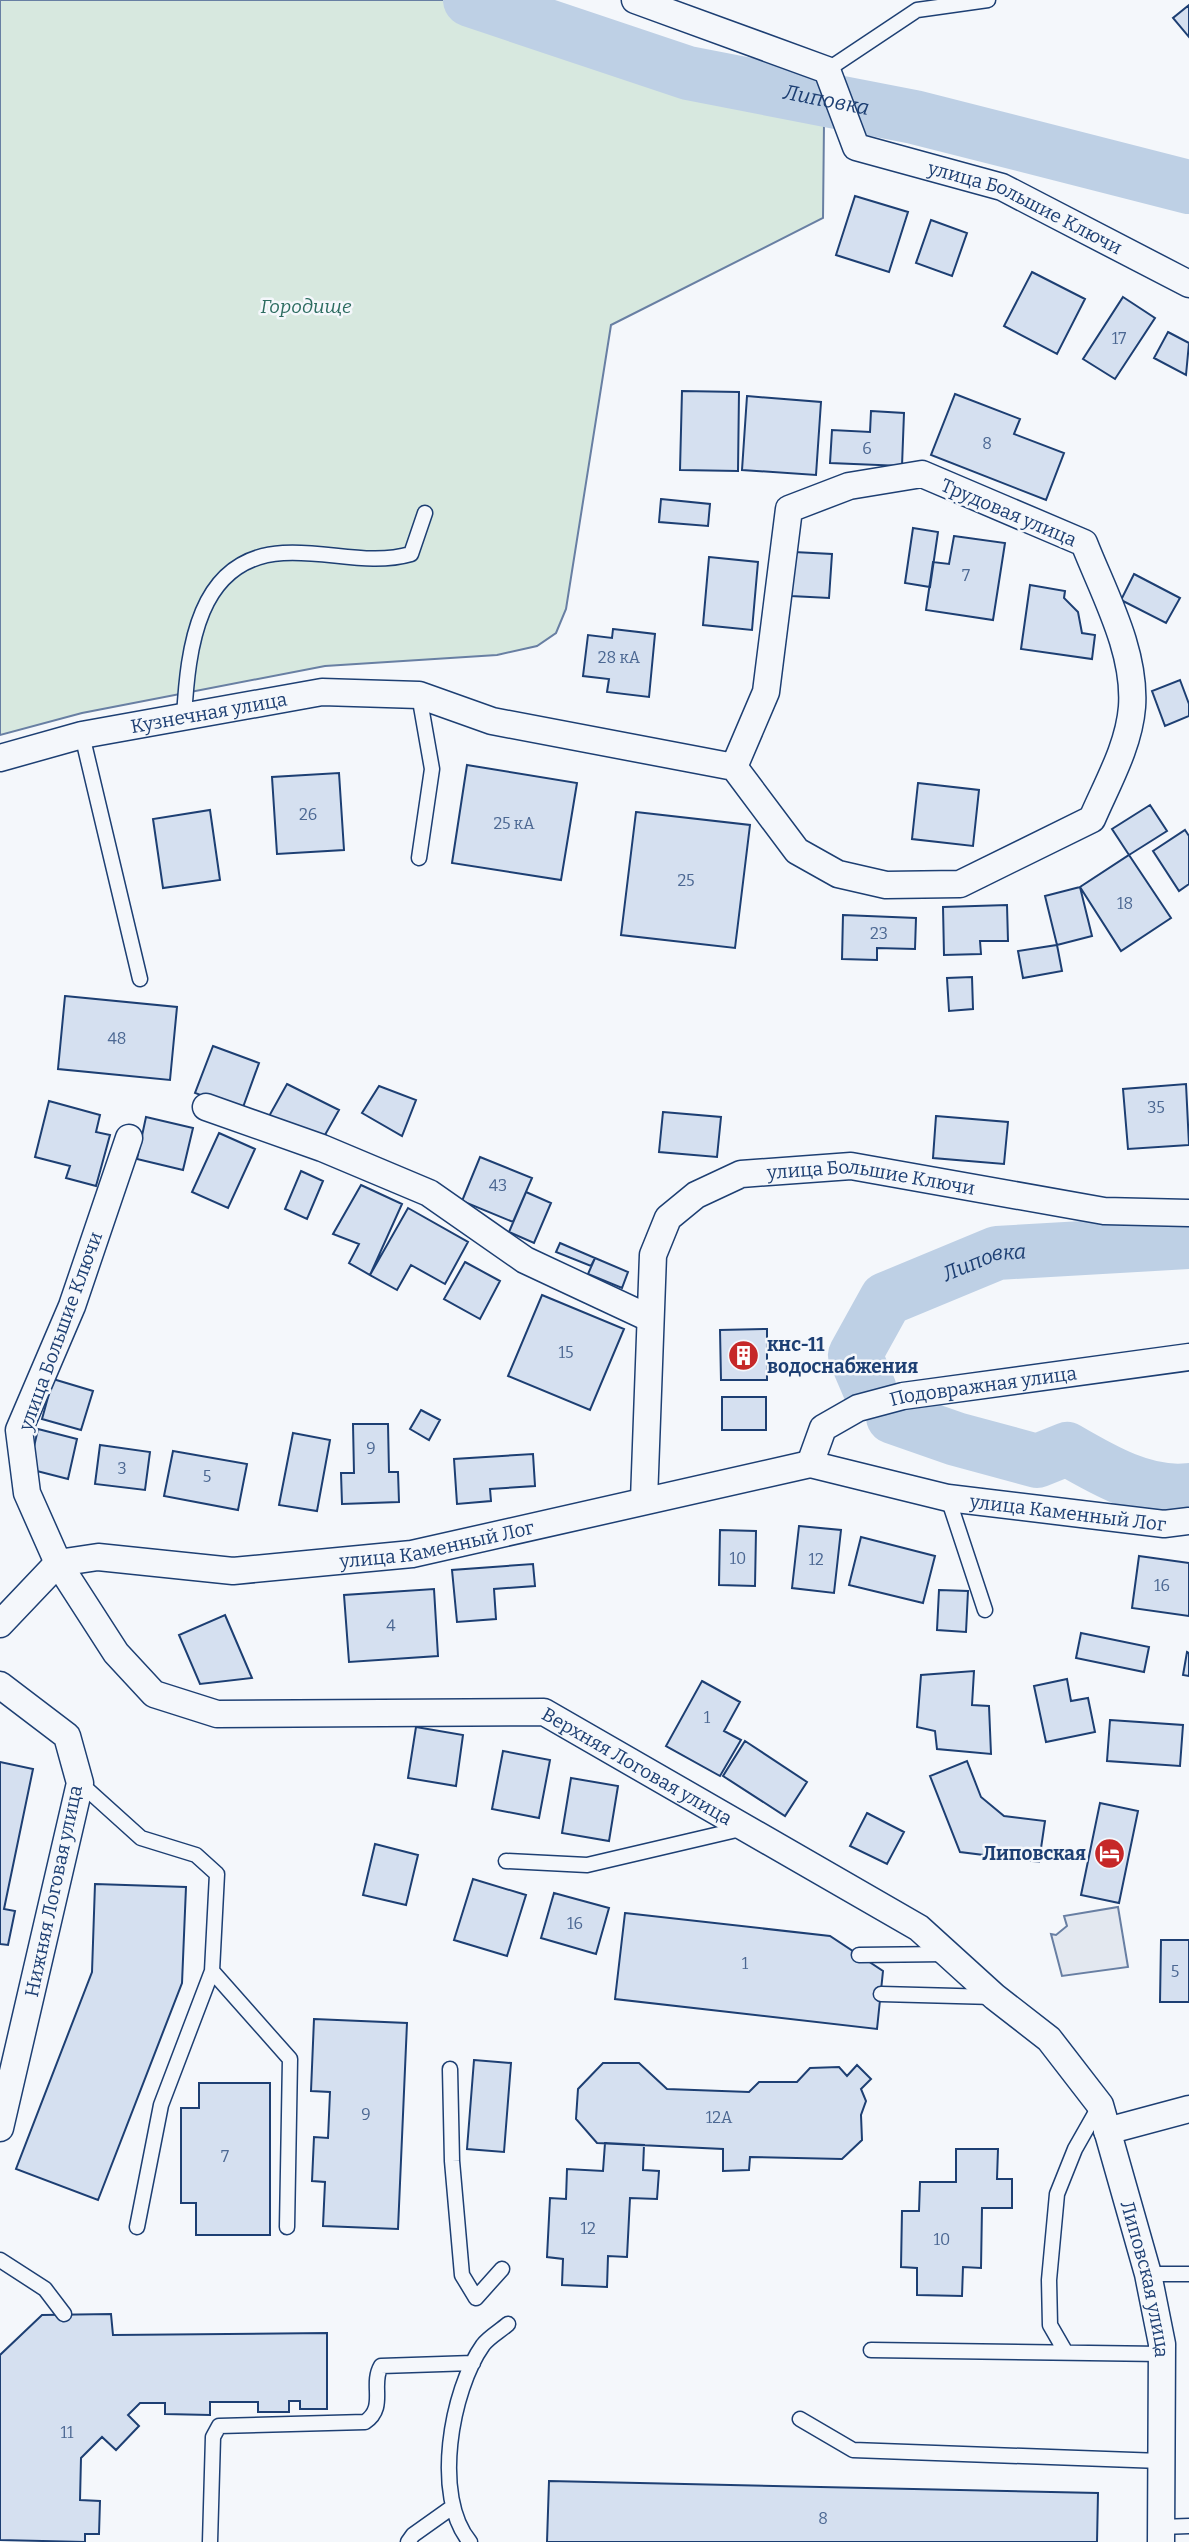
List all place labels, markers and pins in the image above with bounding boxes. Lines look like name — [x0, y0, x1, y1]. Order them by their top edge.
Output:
place label: кнс-11 водоснабжения — [767, 1333, 918, 1378]
building icon: кнс-11 водоснабжения — [727, 1338, 761, 1372]
hotel icon: Липовская — [1092, 1836, 1126, 1870]
place label: Липовская — [982, 1842, 1086, 1865]

